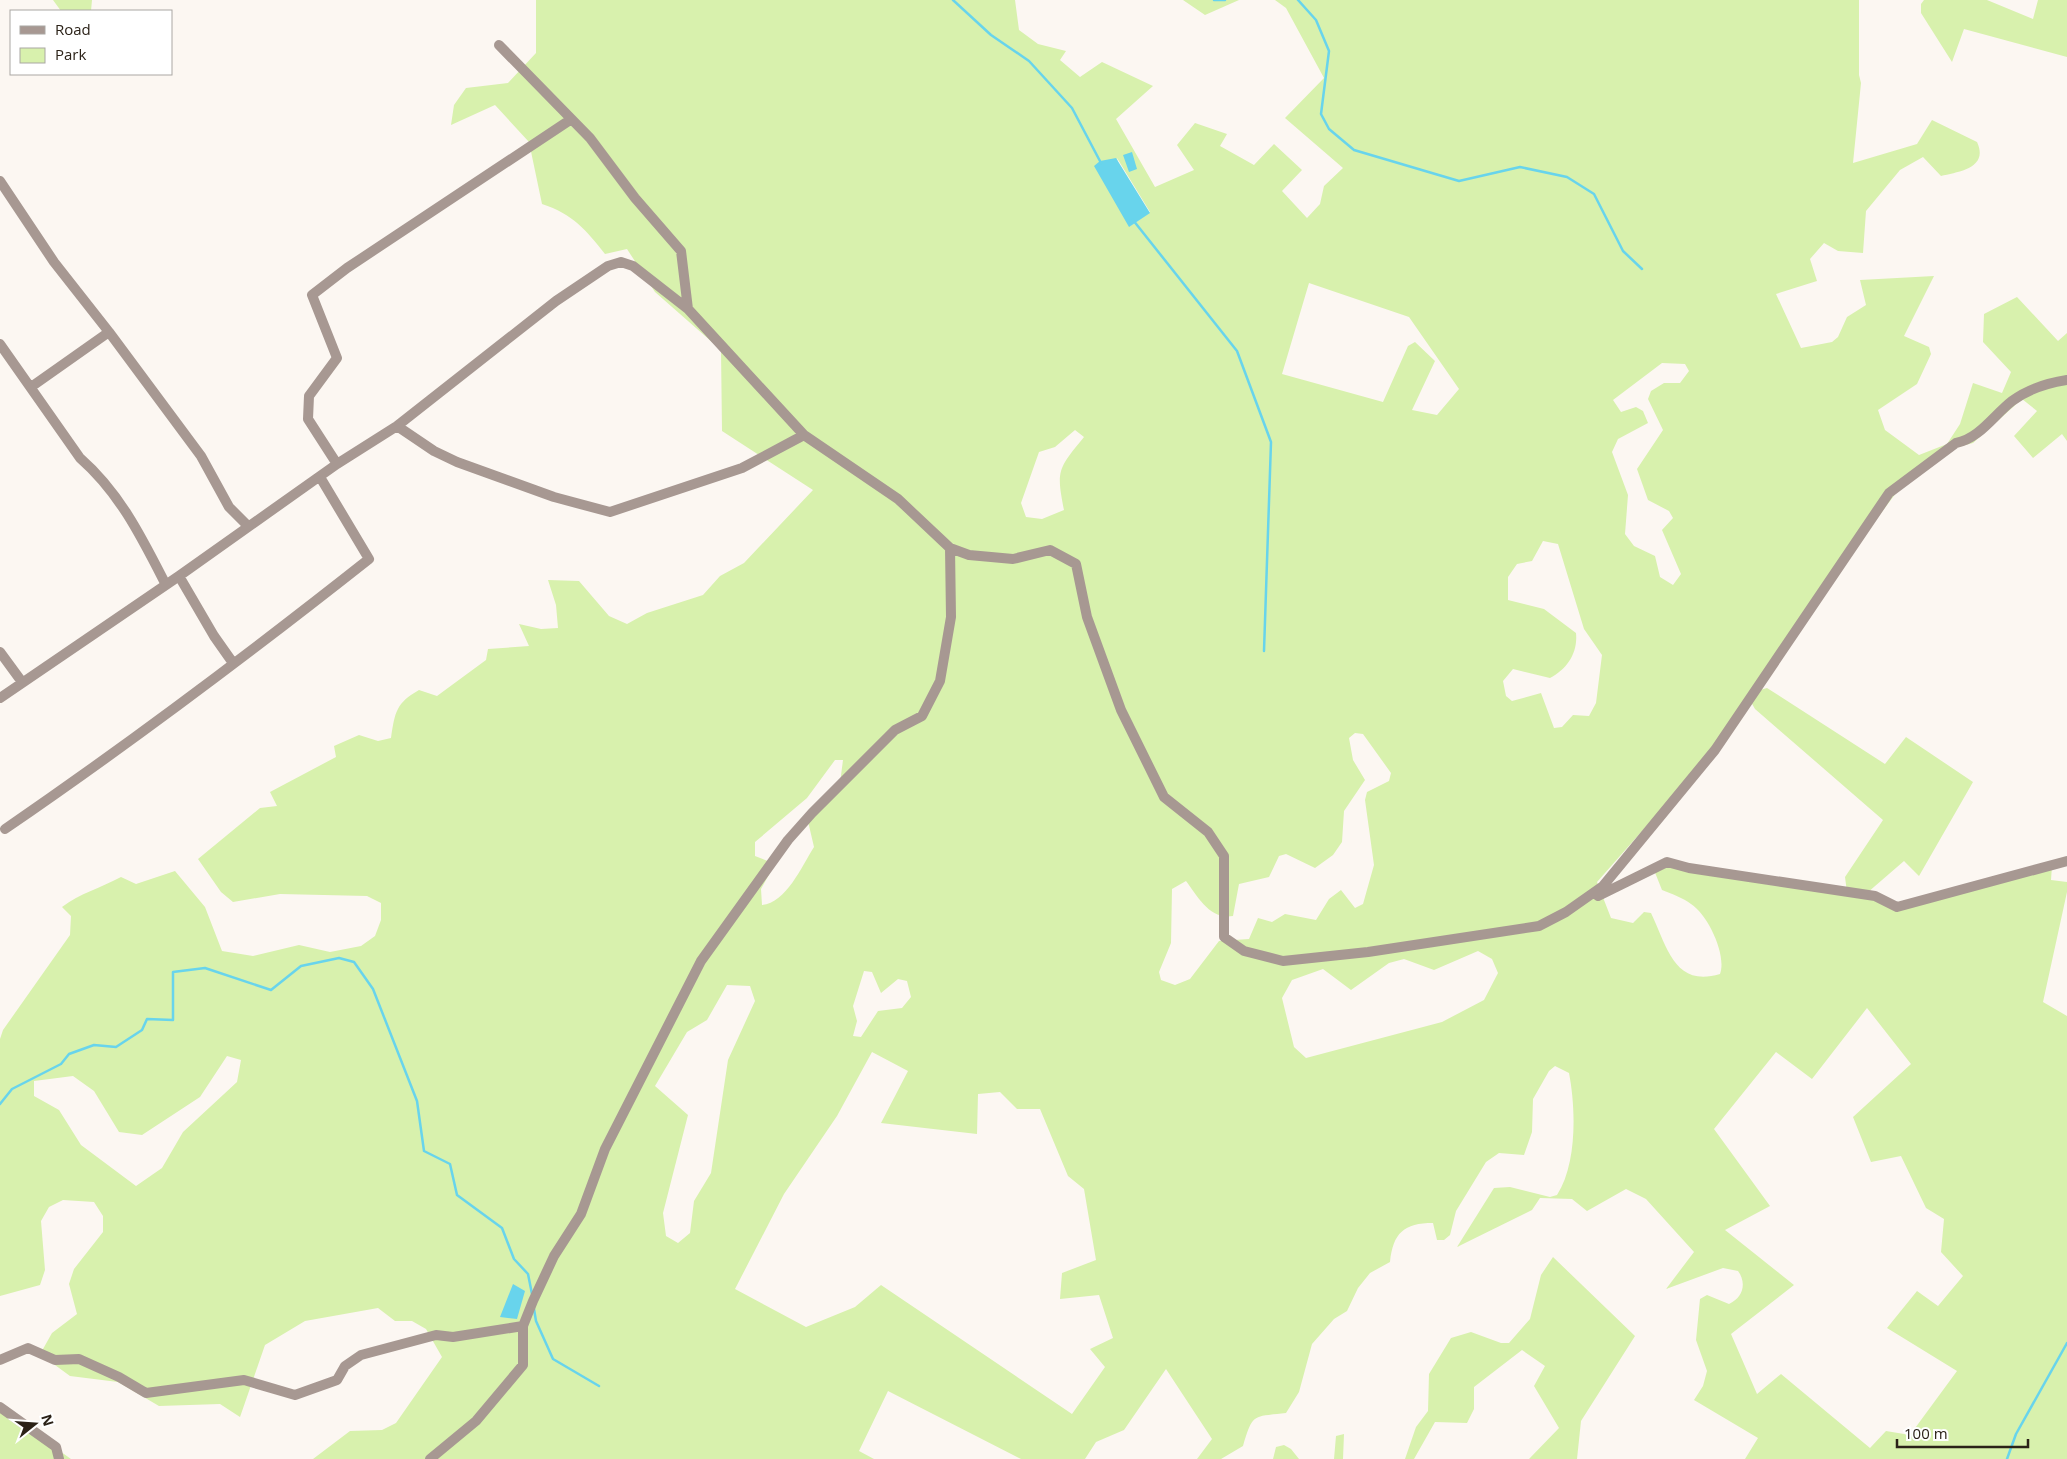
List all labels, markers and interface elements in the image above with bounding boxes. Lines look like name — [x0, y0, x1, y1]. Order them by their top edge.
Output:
legend — [10, 10, 172, 75]
text: Road — [55, 19, 91, 39]
text: Park — [55, 44, 86, 64]
north arrow — [10, 1399, 60, 1449]
text: N — [37, 1412, 59, 1428]
scale bar — [1897, 1416, 2028, 1448]
text: 100 m — [1904, 1423, 1948, 1443]

